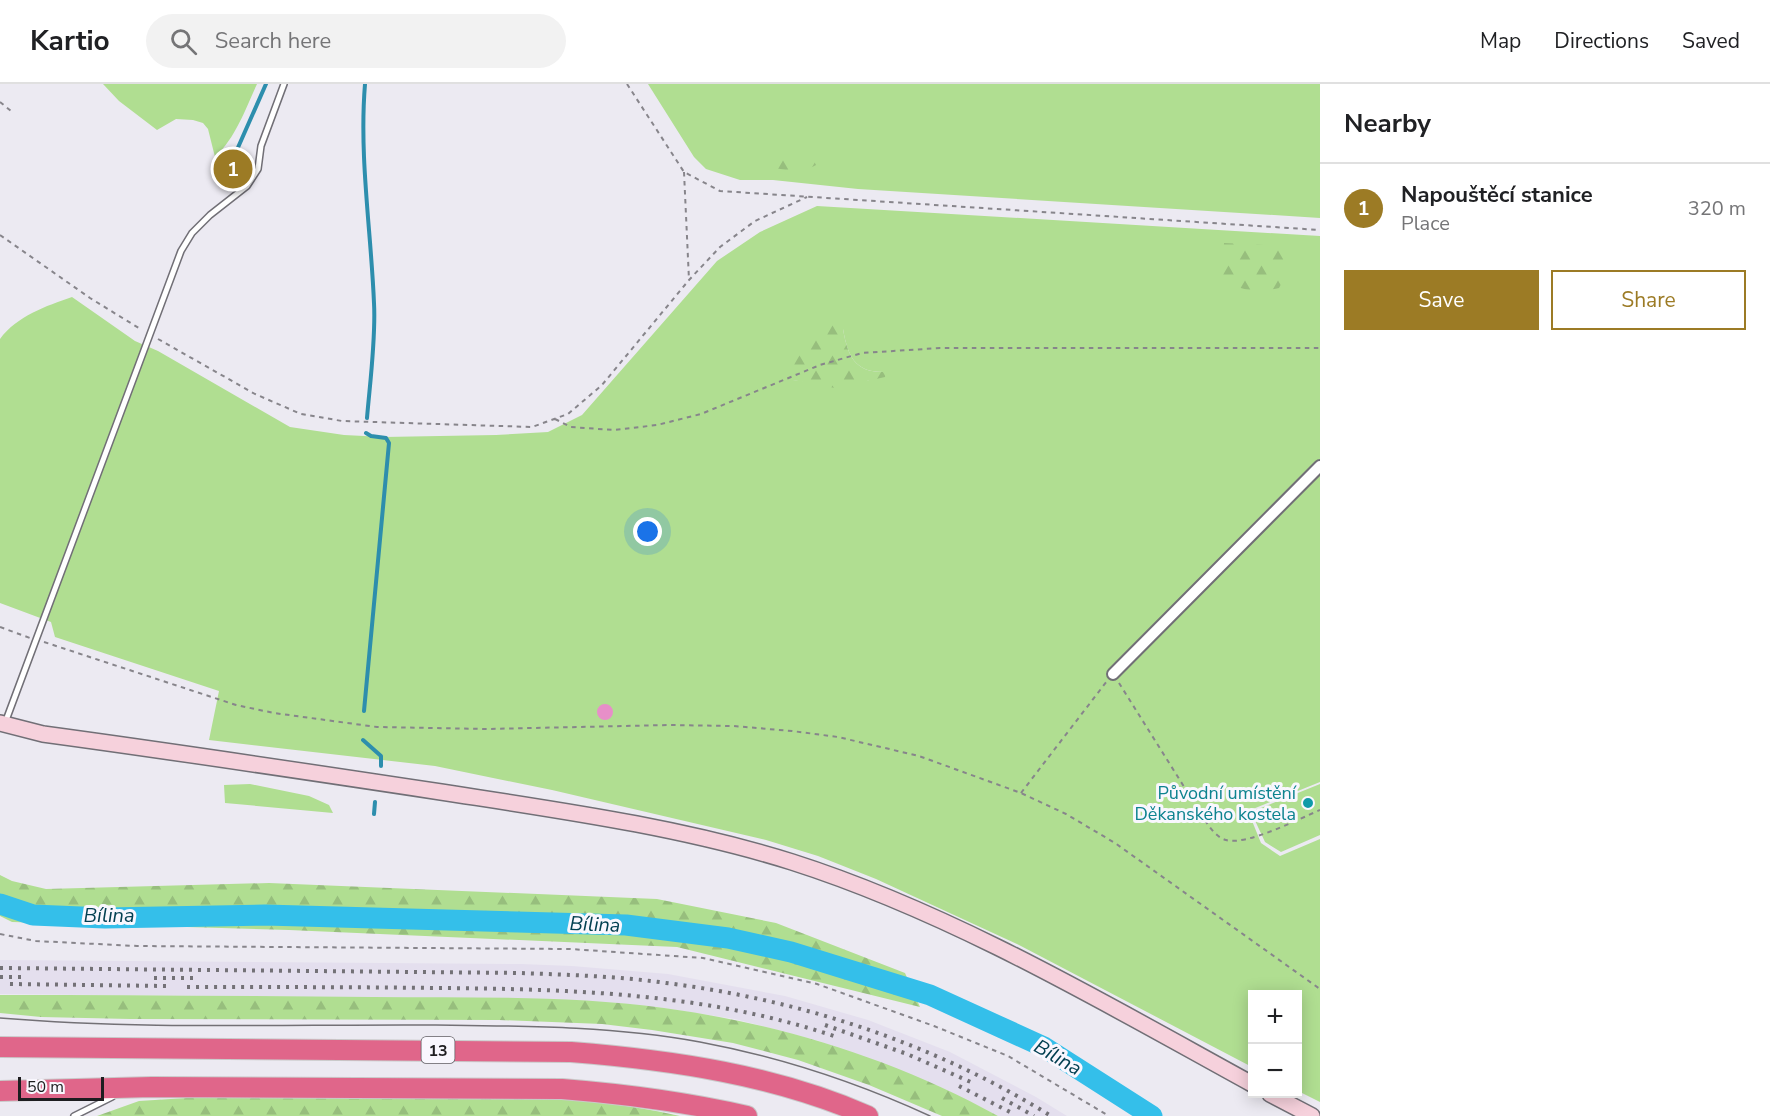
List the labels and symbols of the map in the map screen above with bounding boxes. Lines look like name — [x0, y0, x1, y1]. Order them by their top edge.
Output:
pin: 1 — [214, 146, 252, 191]
your location — [633, 517, 662, 546]
place label: Původní umístění Děkanského kostela — [1135, 781, 1297, 826]
marker: Původní umístění Děkanského kostela — [1301, 796, 1315, 810]
water label: Bílina — [84, 902, 134, 929]
water label: Bílina — [569, 910, 621, 939]
water label: Bílina — [1029, 1033, 1087, 1082]
road number: 13 — [422, 1037, 454, 1063]
scale bar — [18, 1074, 104, 1102]

